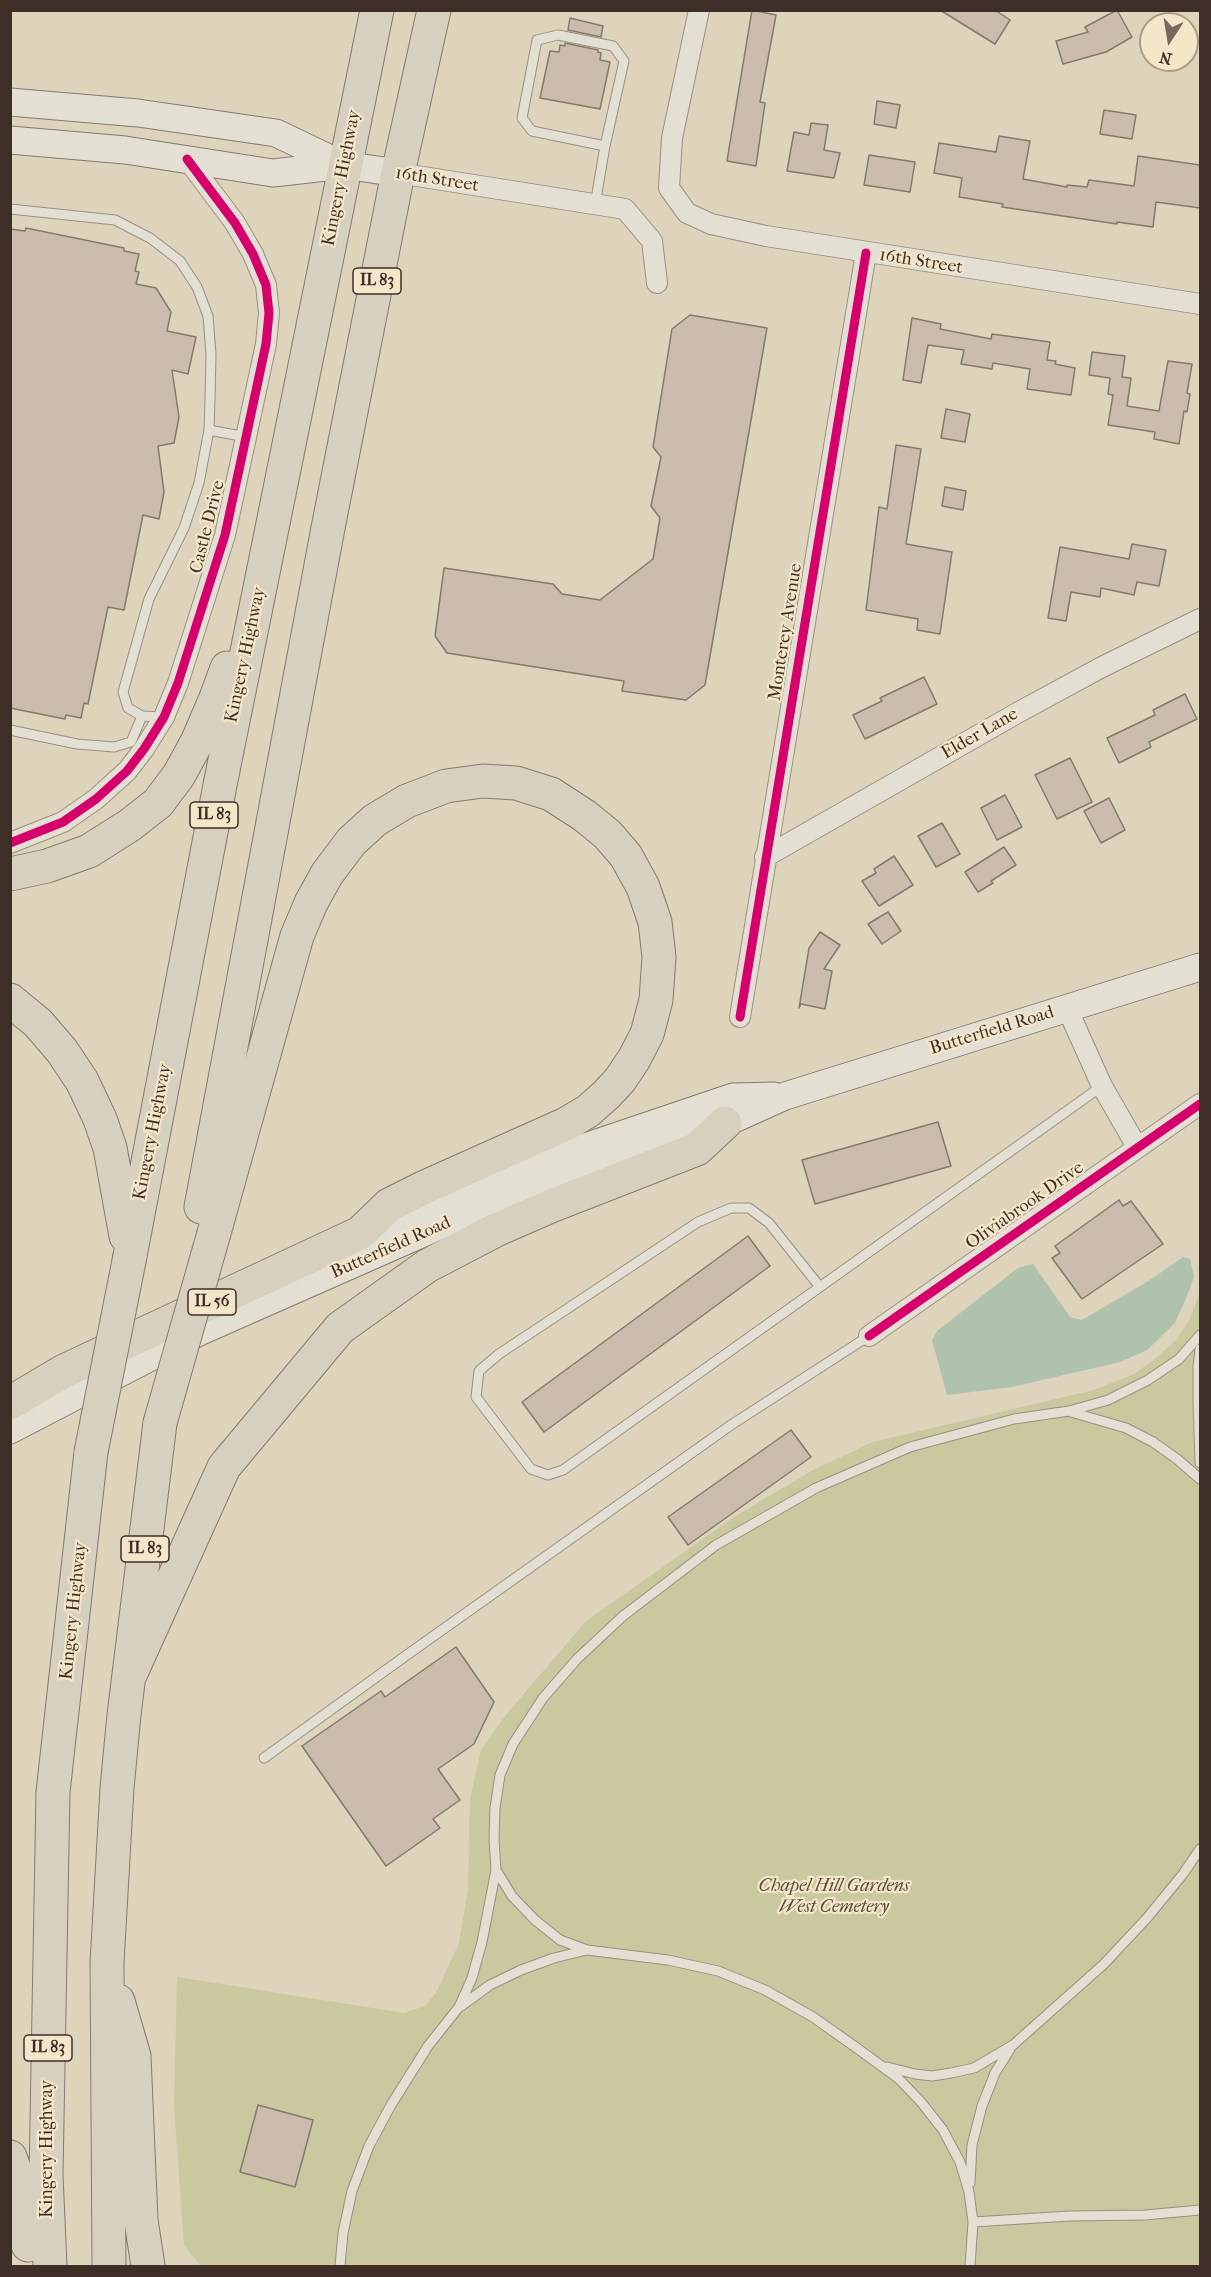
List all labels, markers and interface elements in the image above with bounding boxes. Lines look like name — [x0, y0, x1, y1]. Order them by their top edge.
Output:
north arrow — [1139, 12, 1199, 72]
text: N — [1158, 48, 1173, 69]
street label: Kingery Highway — [318, 108, 366, 248]
street label: 16th Street — [394, 163, 480, 197]
street label: 16th Street — [878, 245, 964, 279]
road number: IL 83 — [353, 268, 401, 294]
street label: Castle Drive — [186, 478, 230, 576]
street label: Monterey Avenue — [764, 562, 808, 702]
street label: Kingery Highway — [221, 585, 271, 725]
street label: Elder Lane — [938, 704, 1022, 764]
road number: IL 83 — [190, 802, 238, 828]
street label: Butterfield Road — [927, 1002, 1057, 1060]
street label: Kingery Highway — [129, 1062, 177, 1202]
street label: Oliviabrook Drive — [962, 1157, 1088, 1255]
street label: Butterfield Road — [328, 1212, 454, 1284]
road number: IL 56 — [188, 1289, 236, 1315]
road number: IL 83 — [121, 1536, 169, 1562]
street label: Kingery Highway — [56, 1541, 92, 1681]
park label: Chapel Hill Gardens West Cemetery — [759, 1876, 909, 1918]
road number: IL 83 — [24, 2035, 72, 2061]
street label: Kingery Highway — [37, 2080, 59, 2218]

